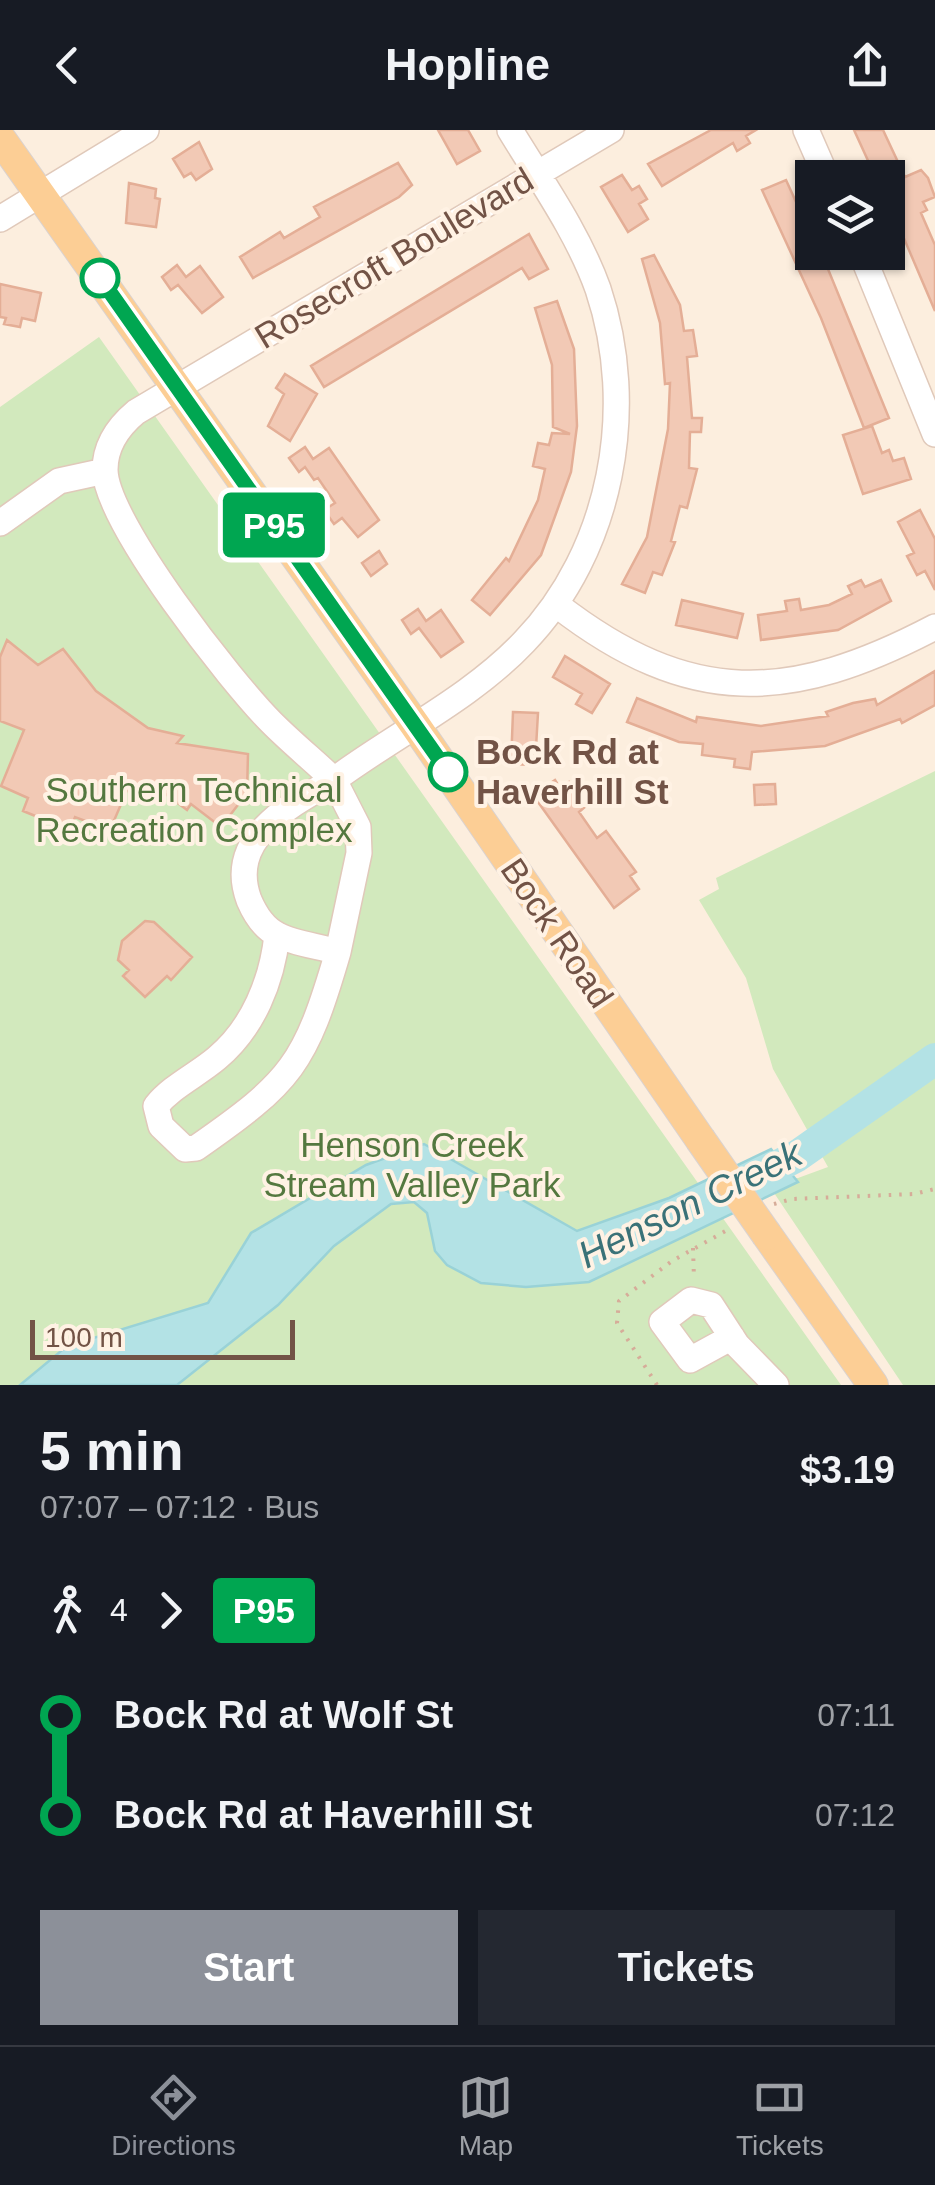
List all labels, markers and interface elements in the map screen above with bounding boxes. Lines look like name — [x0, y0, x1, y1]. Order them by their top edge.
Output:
icon: back — [40, 38, 95, 93]
icon: share — [840, 38, 895, 93]
text: Hopline — [385, 39, 550, 90]
street label: Rosecroft Boulevard — [248, 159, 540, 356]
map controls — [795, 160, 905, 270]
button: layers — [795, 160, 905, 270]
unlabelled marker — [81, 259, 119, 297]
line badge: P95 — [216, 492, 332, 558]
text: P95 — [243, 506, 305, 545]
place label: Bock Rd at Haverhill St — [476, 732, 669, 811]
marker: Bock Rd at Haverhill St — [429, 753, 467, 791]
park label: Southern Technical Recreation Complex — [35, 770, 353, 849]
street label: Bock Road — [493, 851, 621, 1015]
park label: Henson Creek Stream Valley Park — [264, 1125, 561, 1204]
water label: Henson Creek — [572, 1131, 810, 1276]
scale bar — [30, 1315, 295, 1360]
text: 100 m — [45, 1322, 123, 1353]
text: 5 min — [40, 1420, 184, 1482]
text: $3.19 — [800, 1449, 895, 1491]
text: 07:07 – 07:12 · Bus — [40, 1489, 319, 1525]
icon: walk — [40, 1583, 95, 1638]
icon: forward — [143, 1583, 198, 1638]
text: P95 — [233, 1591, 295, 1630]
text: 4 — [110, 1592, 128, 1628]
text: Bock Rd at Wolf St — [114, 1694, 453, 1736]
text: 07:11 — [817, 1697, 895, 1733]
text: Bock Rd at Haverhill St — [114, 1794, 532, 1836]
text: 07:12 — [815, 1797, 895, 1833]
button: Start — [40, 1910, 458, 2025]
button: Tickets — [478, 1910, 895, 2025]
tab: Directions — [111, 2070, 236, 2162]
tab: Map — [458, 2070, 513, 2162]
tab: Tickets — [736, 2070, 824, 2162]

